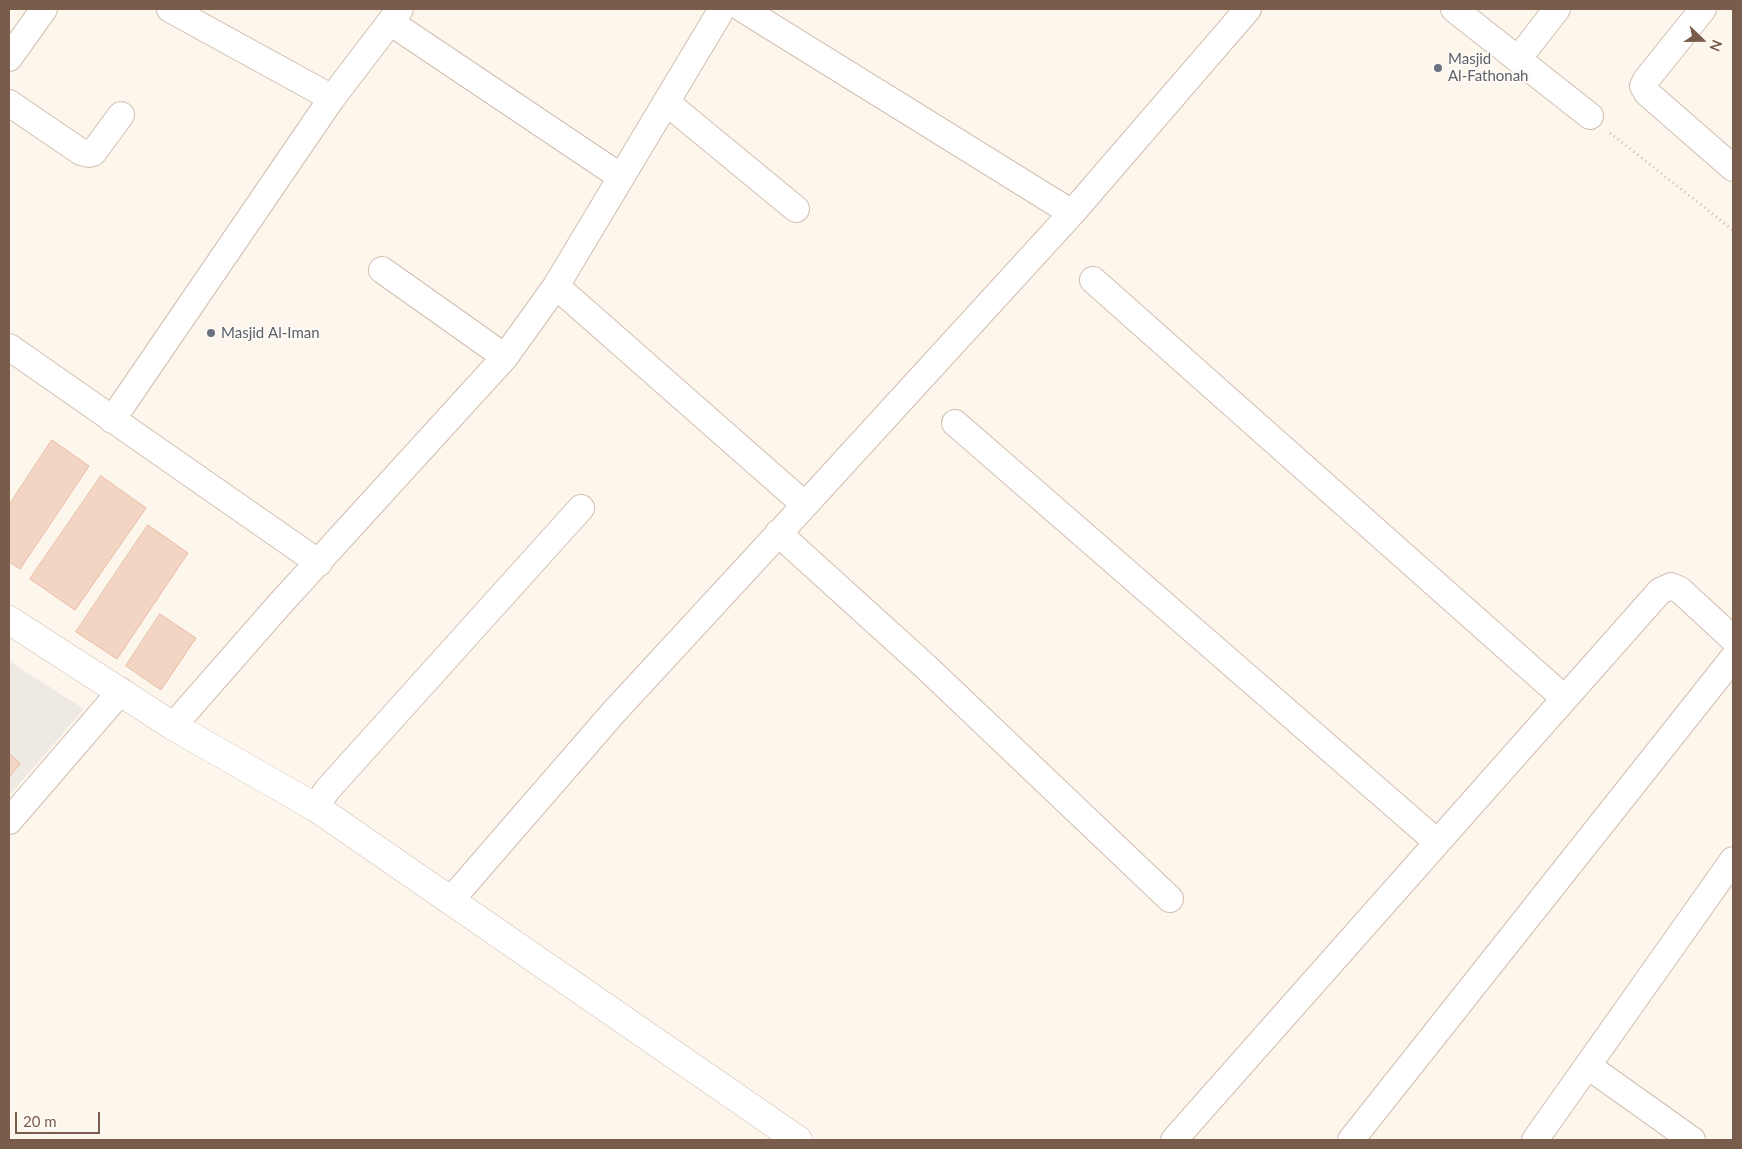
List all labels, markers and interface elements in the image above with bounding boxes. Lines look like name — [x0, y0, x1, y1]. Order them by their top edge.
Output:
north arrow — [1677, 15, 1727, 65]
text: N — [1706, 38, 1726, 54]
place label: Masjid Al-Fathonah — [1448, 50, 1528, 85]
marker: Masjid Al-Fathonah — [1432, 62, 1444, 74]
place label: Masjid Al-Iman — [221, 324, 320, 342]
marker: Masjid Al-Iman — [205, 327, 217, 339]
scale bar — [18, 1102, 102, 1134]
text: 20 m — [23, 1112, 57, 1130]

